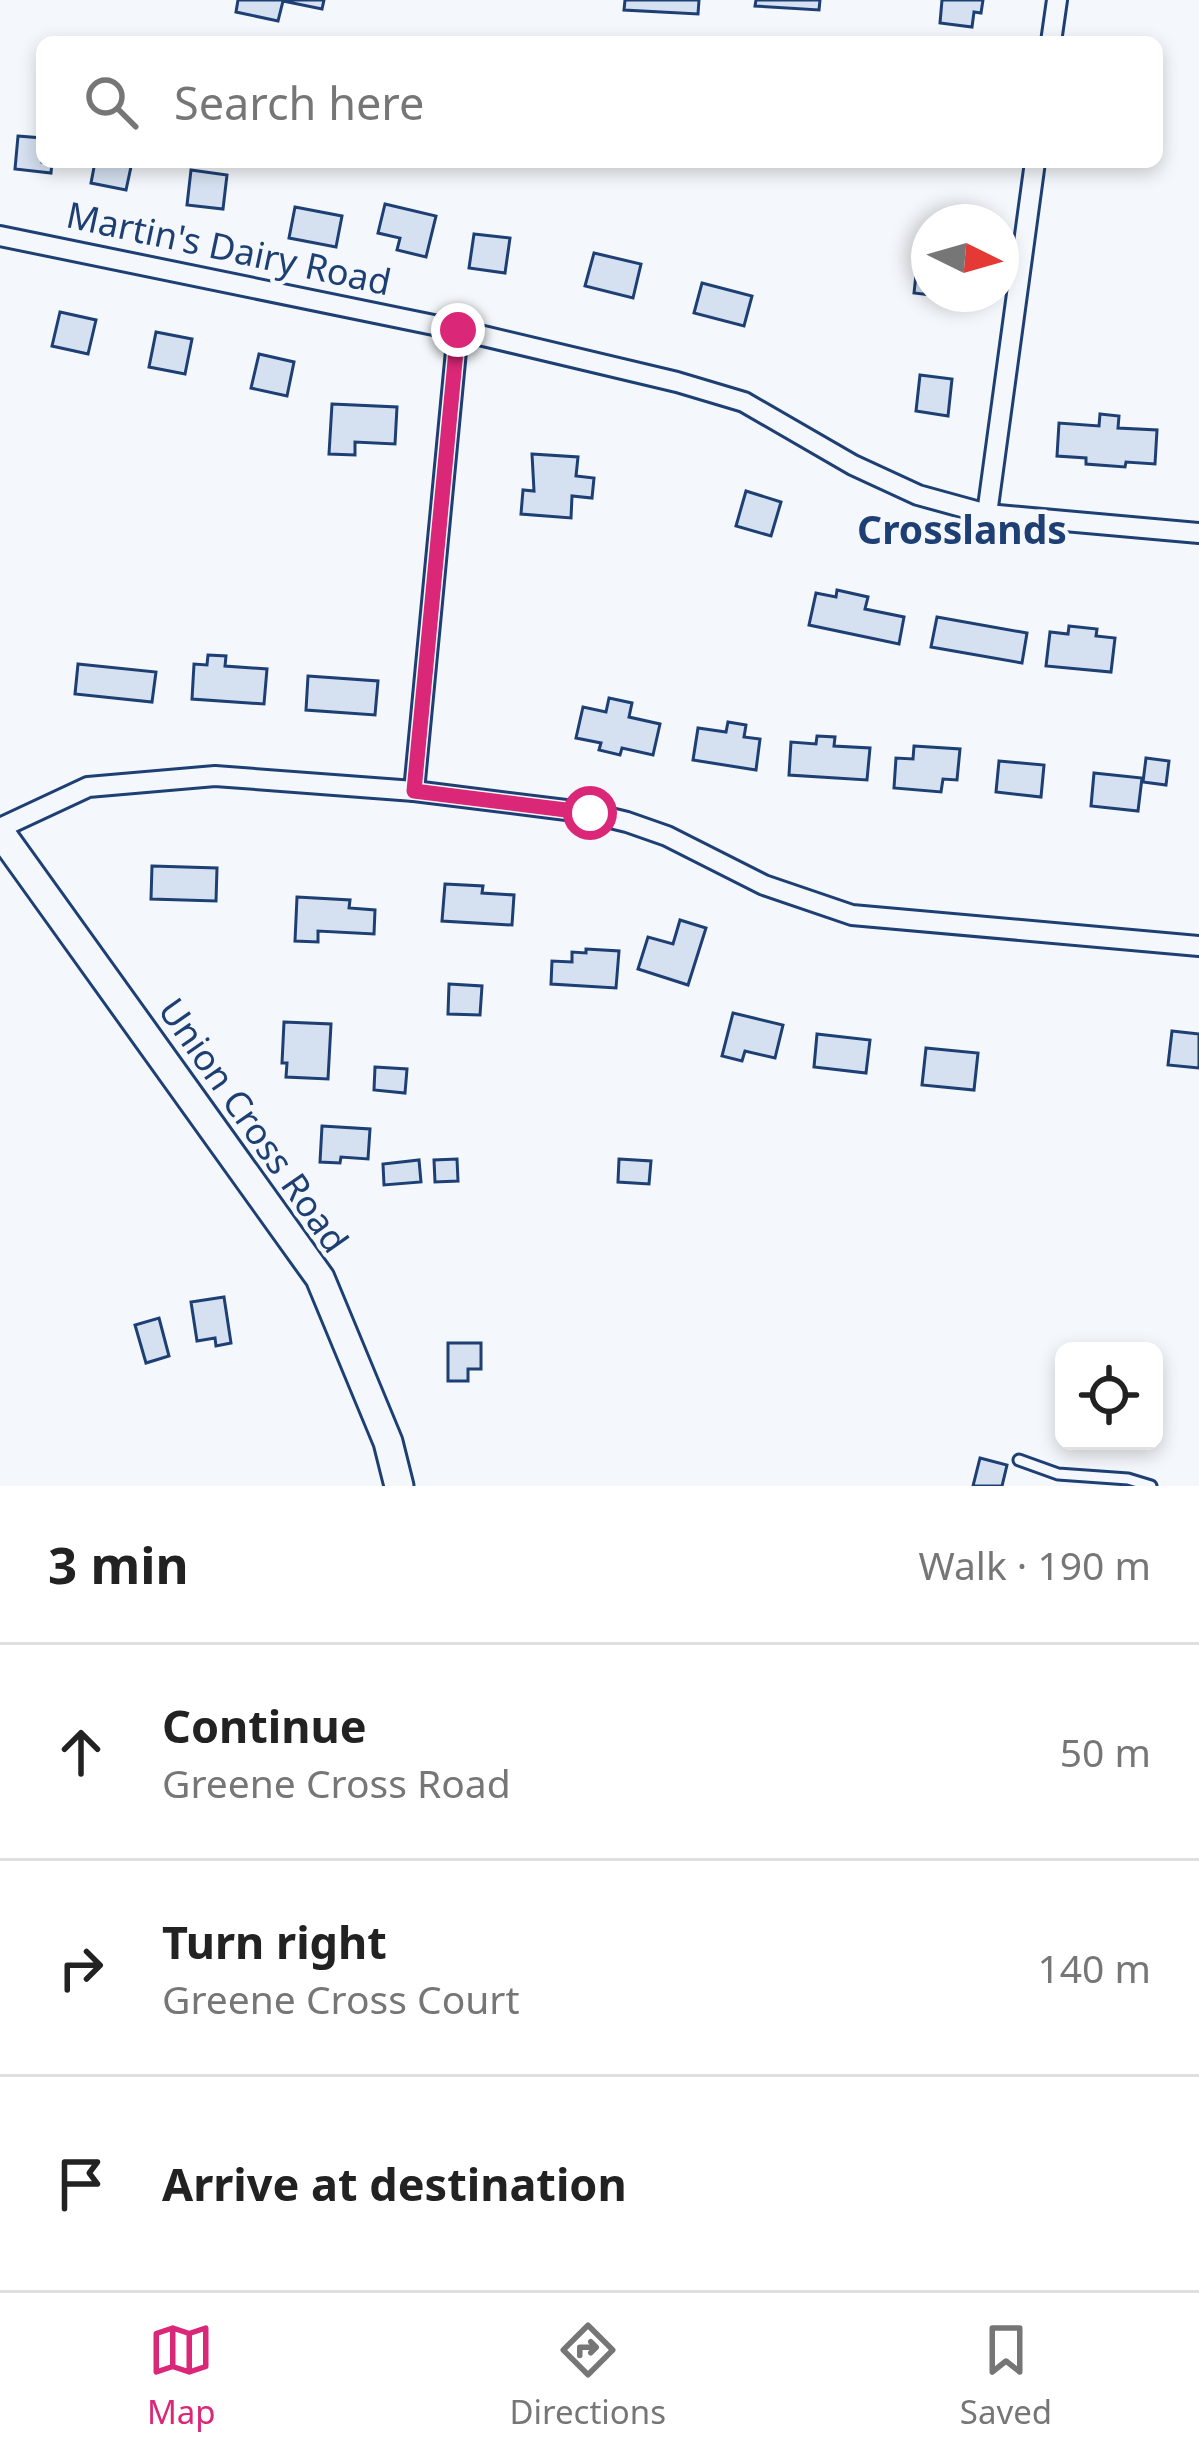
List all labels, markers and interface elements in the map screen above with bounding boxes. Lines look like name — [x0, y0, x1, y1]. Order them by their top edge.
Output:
search box — [36, 36, 1163, 168]
icon: search — [78, 69, 144, 135]
text: Search here — [174, 72, 424, 133]
street label: Martin's Dairy Road — [62, 190, 396, 306]
north arrow — [911, 204, 1019, 312]
route end — [431, 303, 485, 357]
district label: Crosslands — [857, 502, 1067, 555]
route start — [563, 786, 617, 840]
street label: Union Cross Road — [148, 988, 360, 1262]
map controls — [1055, 1342, 1163, 1450]
button: locate — [1055, 1342, 1163, 1450]
text: 3 min — [48, 1529, 189, 1599]
text: Walk · 190 m — [918, 1538, 1151, 1591]
text: Continue — [162, 1695, 367, 1756]
icon: ahead — [48, 1719, 114, 1785]
text: 50 m — [1060, 1725, 1151, 1778]
text: Greene Cross Road — [162, 1756, 511, 1809]
text: Turn right — [162, 1911, 387, 1972]
icon: right — [48, 1935, 114, 2001]
text: 140 m — [1037, 1941, 1151, 1994]
text: Greene Cross Court — [162, 1972, 520, 2025]
icon: arrive — [48, 2151, 114, 2217]
text: Arrive at destination — [162, 2153, 627, 2214]
tab: Map — [147, 2317, 216, 2434]
tab: Directions — [509, 2317, 666, 2434]
tab: Saved — [960, 2317, 1052, 2434]

